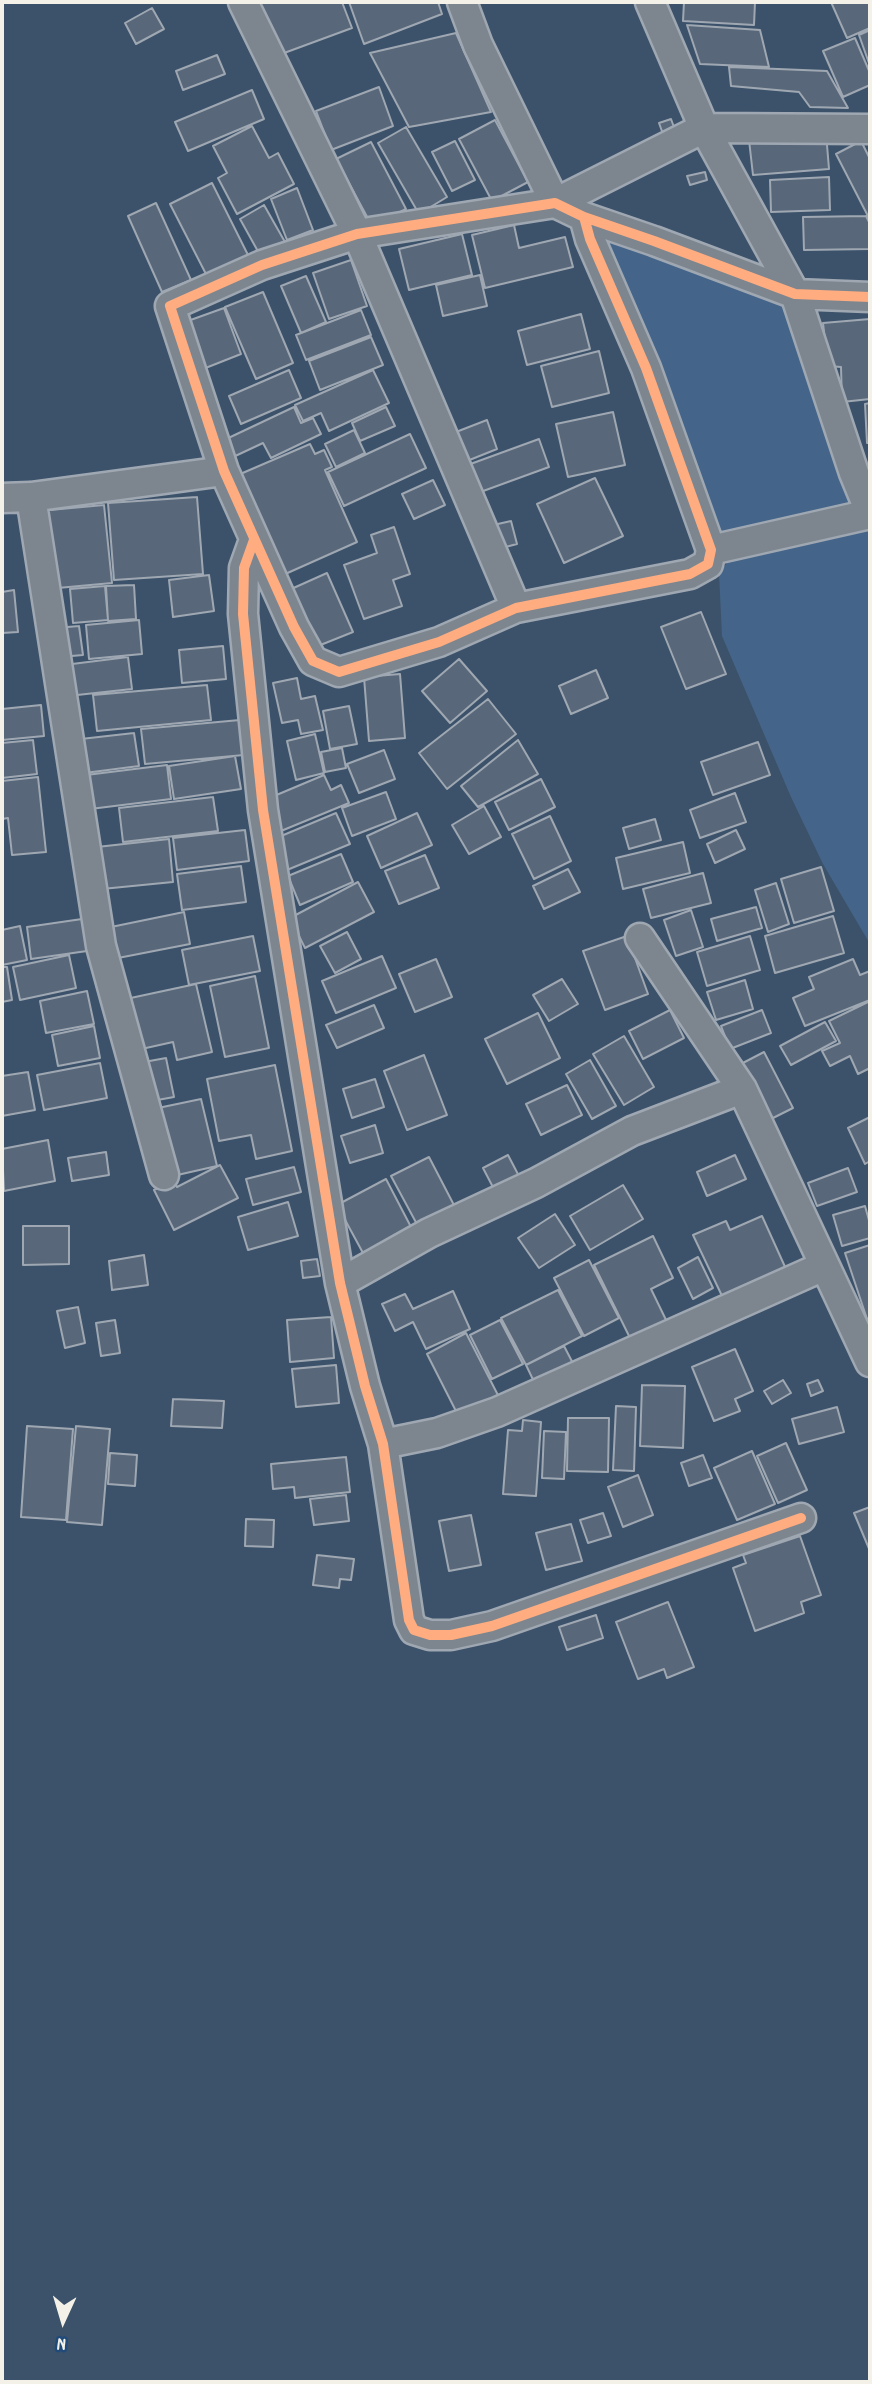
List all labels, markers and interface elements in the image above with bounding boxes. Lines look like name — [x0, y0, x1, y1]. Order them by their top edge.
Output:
north arrow — [28, 2286, 98, 2356]
text: N — [56, 2329, 67, 2356]

